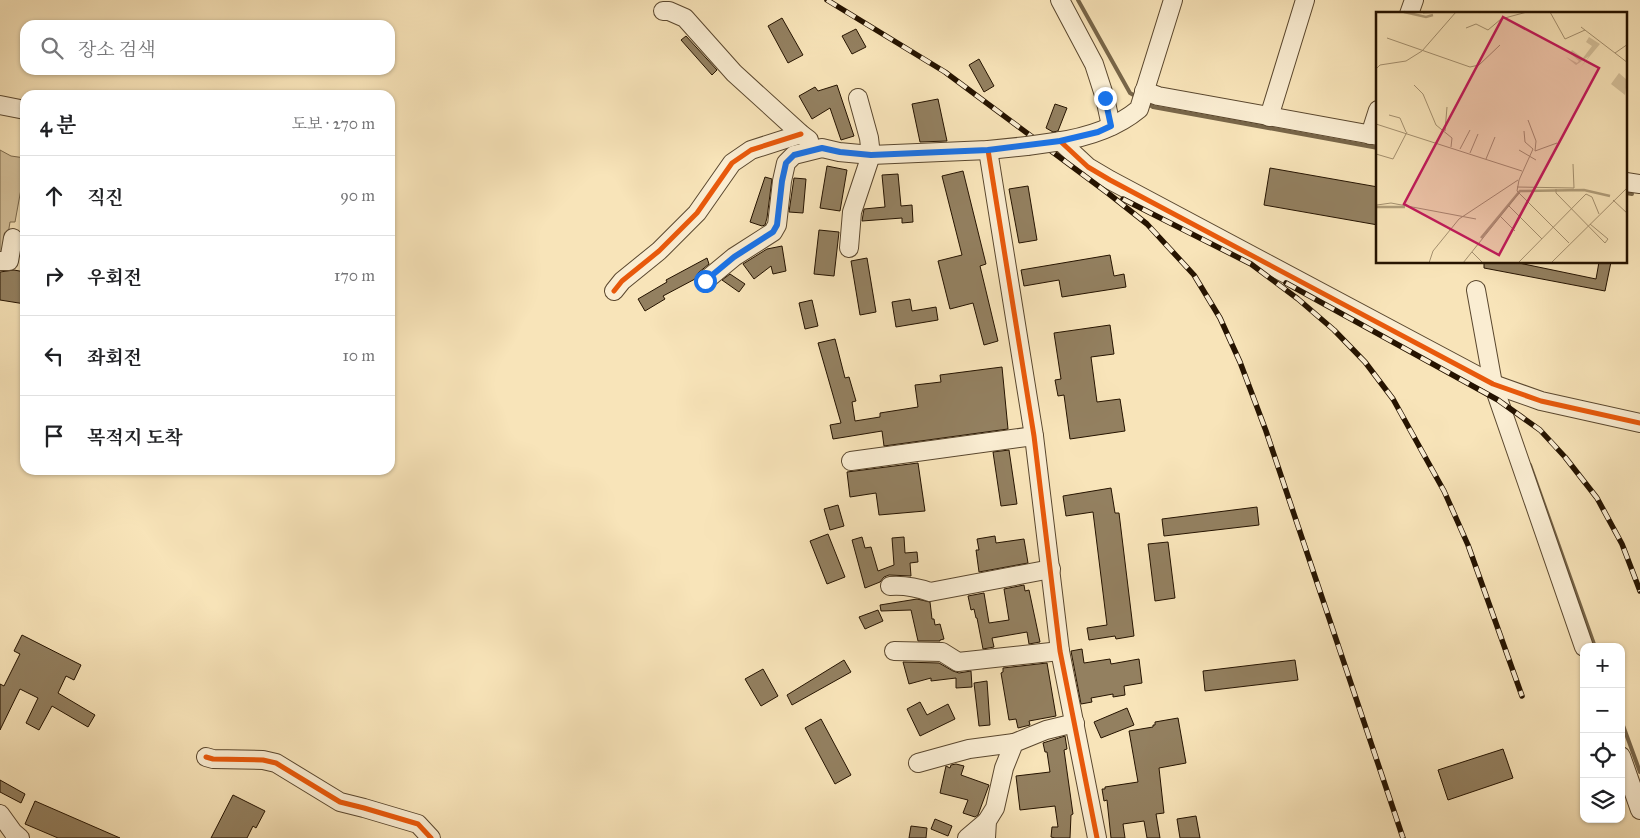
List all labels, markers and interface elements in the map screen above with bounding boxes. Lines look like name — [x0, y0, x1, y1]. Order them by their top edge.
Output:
inset map — [1376, 12, 1628, 264]
search box — [20, 20, 395, 75]
icon: search — [38, 34, 66, 62]
text: 장소 검색 — [78, 38, 156, 61]
route end — [1094, 87, 1117, 110]
text: 4 분 — [40, 112, 77, 138]
text: 도보 · 270 m — [292, 114, 375, 133]
icon: ahead — [40, 182, 68, 210]
text: 직진 — [87, 186, 124, 209]
text: 90 m — [340, 186, 375, 205]
icon: right — [40, 262, 68, 290]
text: 우회전 — [87, 266, 142, 289]
text: 170 m — [334, 266, 375, 285]
route start — [694, 270, 717, 293]
icon: left — [40, 342, 68, 370]
text: 좌회전 — [87, 346, 142, 369]
text: 10 m — [343, 346, 375, 365]
icon: arrive — [40, 422, 68, 450]
text: 목적지 도착 — [87, 426, 183, 449]
map controls — [1580, 643, 1625, 823]
button: + — [1580, 643, 1625, 688]
button: − — [1580, 688, 1625, 733]
button: locate — [1580, 733, 1625, 778]
button: layers — [1580, 778, 1625, 823]

